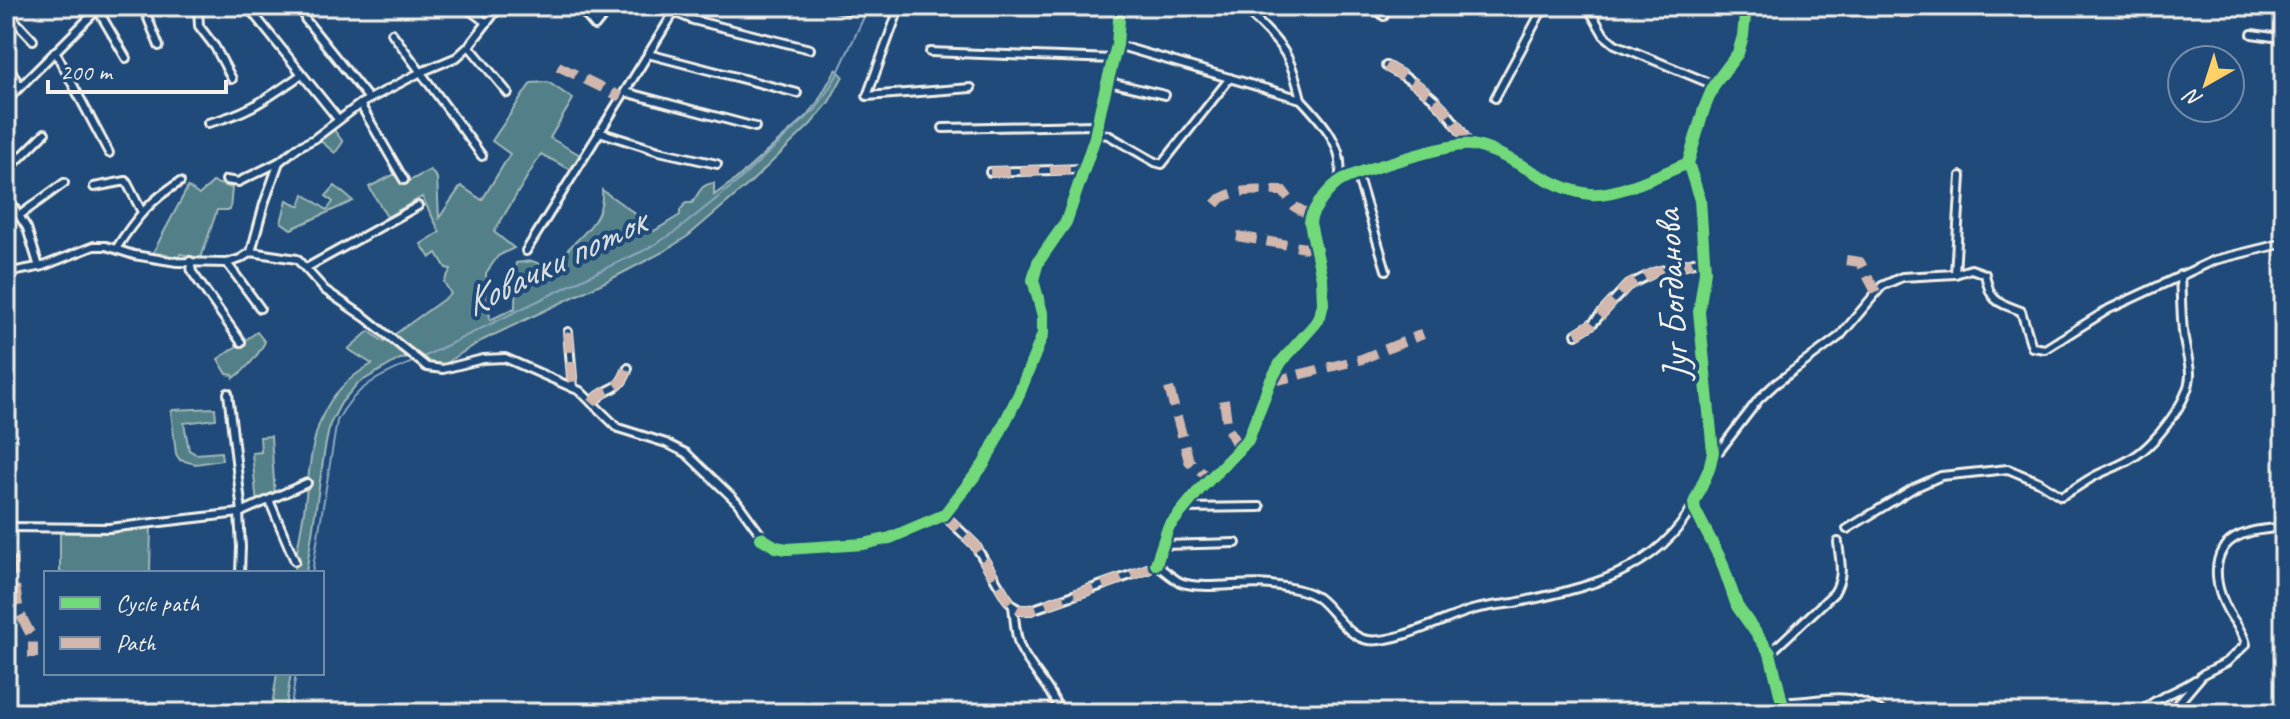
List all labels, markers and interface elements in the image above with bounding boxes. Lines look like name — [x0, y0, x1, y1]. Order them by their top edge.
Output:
scale bar — [48, 44, 226, 94]
north arrow — [2166, 44, 2246, 124]
text: 200 m — [60, 57, 114, 87]
text: N — [2177, 81, 2208, 114]
water label: Ковачки поток — [455, 194, 659, 327]
street label: Југ Богданова — [1643, 206, 1700, 384]
legend — [44, 571, 324, 675]
text: Cycle path — [116, 588, 200, 618]
text: Path — [116, 628, 157, 658]

